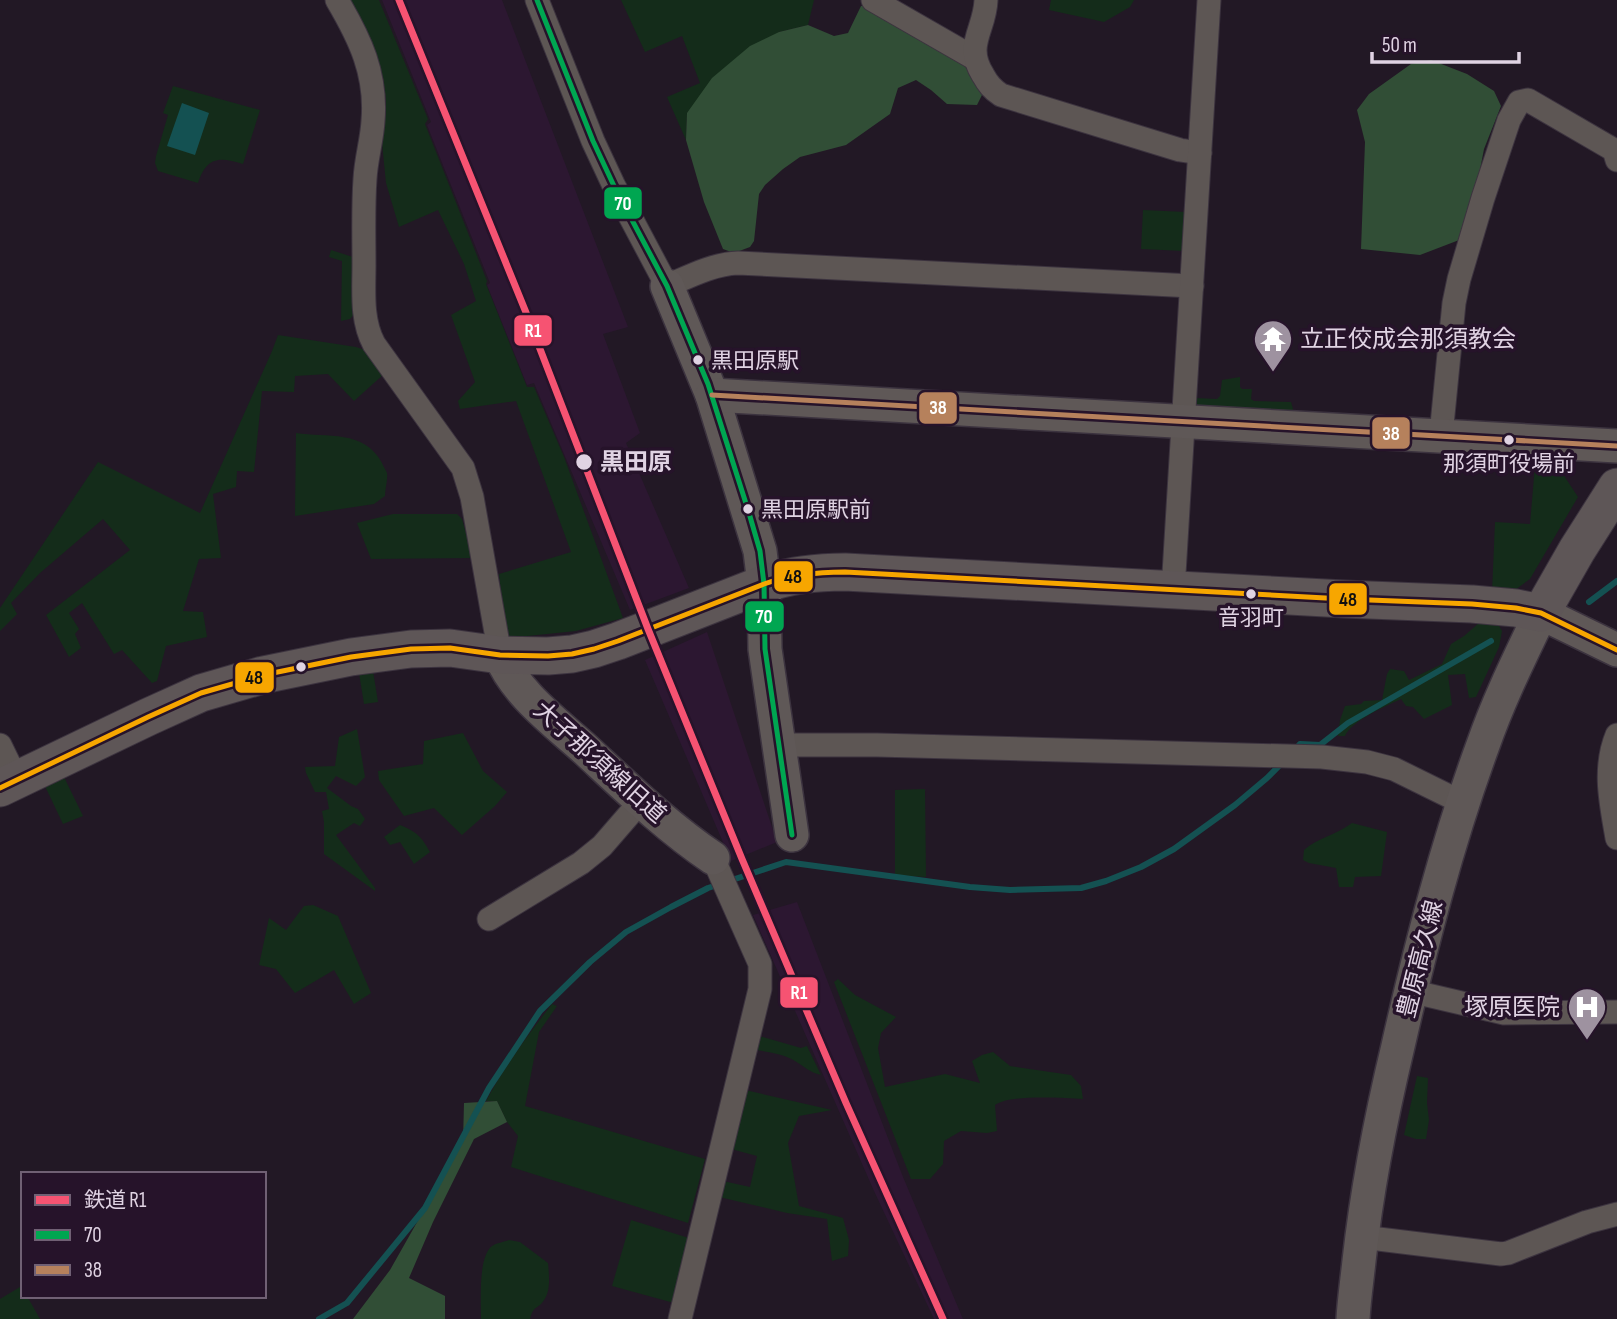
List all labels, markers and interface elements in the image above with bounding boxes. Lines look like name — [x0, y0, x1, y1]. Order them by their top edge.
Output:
scale bar — [1372, 21, 1519, 65]
text: 50 m — [1382, 33, 1417, 58]
line badge: 70 — [603, 186, 643, 220]
text: 70 — [614, 193, 632, 216]
line badge: R1 — [513, 314, 553, 347]
temple icon: 立正佼成会那須教会 — [1252, 318, 1294, 373]
text: R1 — [525, 320, 542, 343]
place label: 立正佼成会那須教会 — [1300, 325, 1516, 354]
place label: 黒田原駅 — [711, 348, 799, 375]
marker: 黒田原駅 — [691, 353, 705, 367]
line badge: 38 — [918, 391, 958, 425]
text: 38 — [929, 397, 947, 420]
line badge: 38 — [1371, 416, 1411, 450]
text: 38 — [1382, 423, 1400, 446]
marker: 那須町役場前 — [1502, 433, 1516, 447]
place label: 黒田原 — [600, 448, 672, 477]
place label: 那須町役場前 — [1443, 451, 1575, 478]
marker: 黒田原 — [574, 452, 594, 472]
place label: 黒田原駅前 — [761, 497, 871, 524]
marker: 黒田原駅前 — [741, 502, 755, 516]
line badge: 48 — [773, 560, 814, 593]
text: 48 — [784, 566, 802, 589]
line badge: 48 — [1328, 582, 1368, 616]
marker: 音羽町 — [1244, 587, 1258, 601]
text: 48 — [1339, 589, 1357, 612]
line badge: 70 — [744, 600, 785, 633]
place label: 音羽町 — [1218, 605, 1284, 632]
text: 70 — [755, 606, 773, 629]
unlabelled marker — [294, 660, 308, 674]
line badge: 48 — [234, 661, 275, 694]
text: 48 — [245, 667, 263, 690]
street label: 大子那須線旧道 — [528, 695, 672, 829]
street label: 豊原高久線 — [1392, 897, 1449, 1021]
line badge: R1 — [779, 976, 819, 1009]
text: R1 — [791, 982, 808, 1005]
hospital icon: 塚原医院 — [1566, 986, 1608, 1041]
place label: 塚原医院 — [1464, 993, 1560, 1022]
legend — [21, 1172, 266, 1298]
text: 鉄道 R1 — [84, 1188, 147, 1213]
text: 70 — [84, 1223, 102, 1248]
text: 38 — [84, 1258, 102, 1283]

